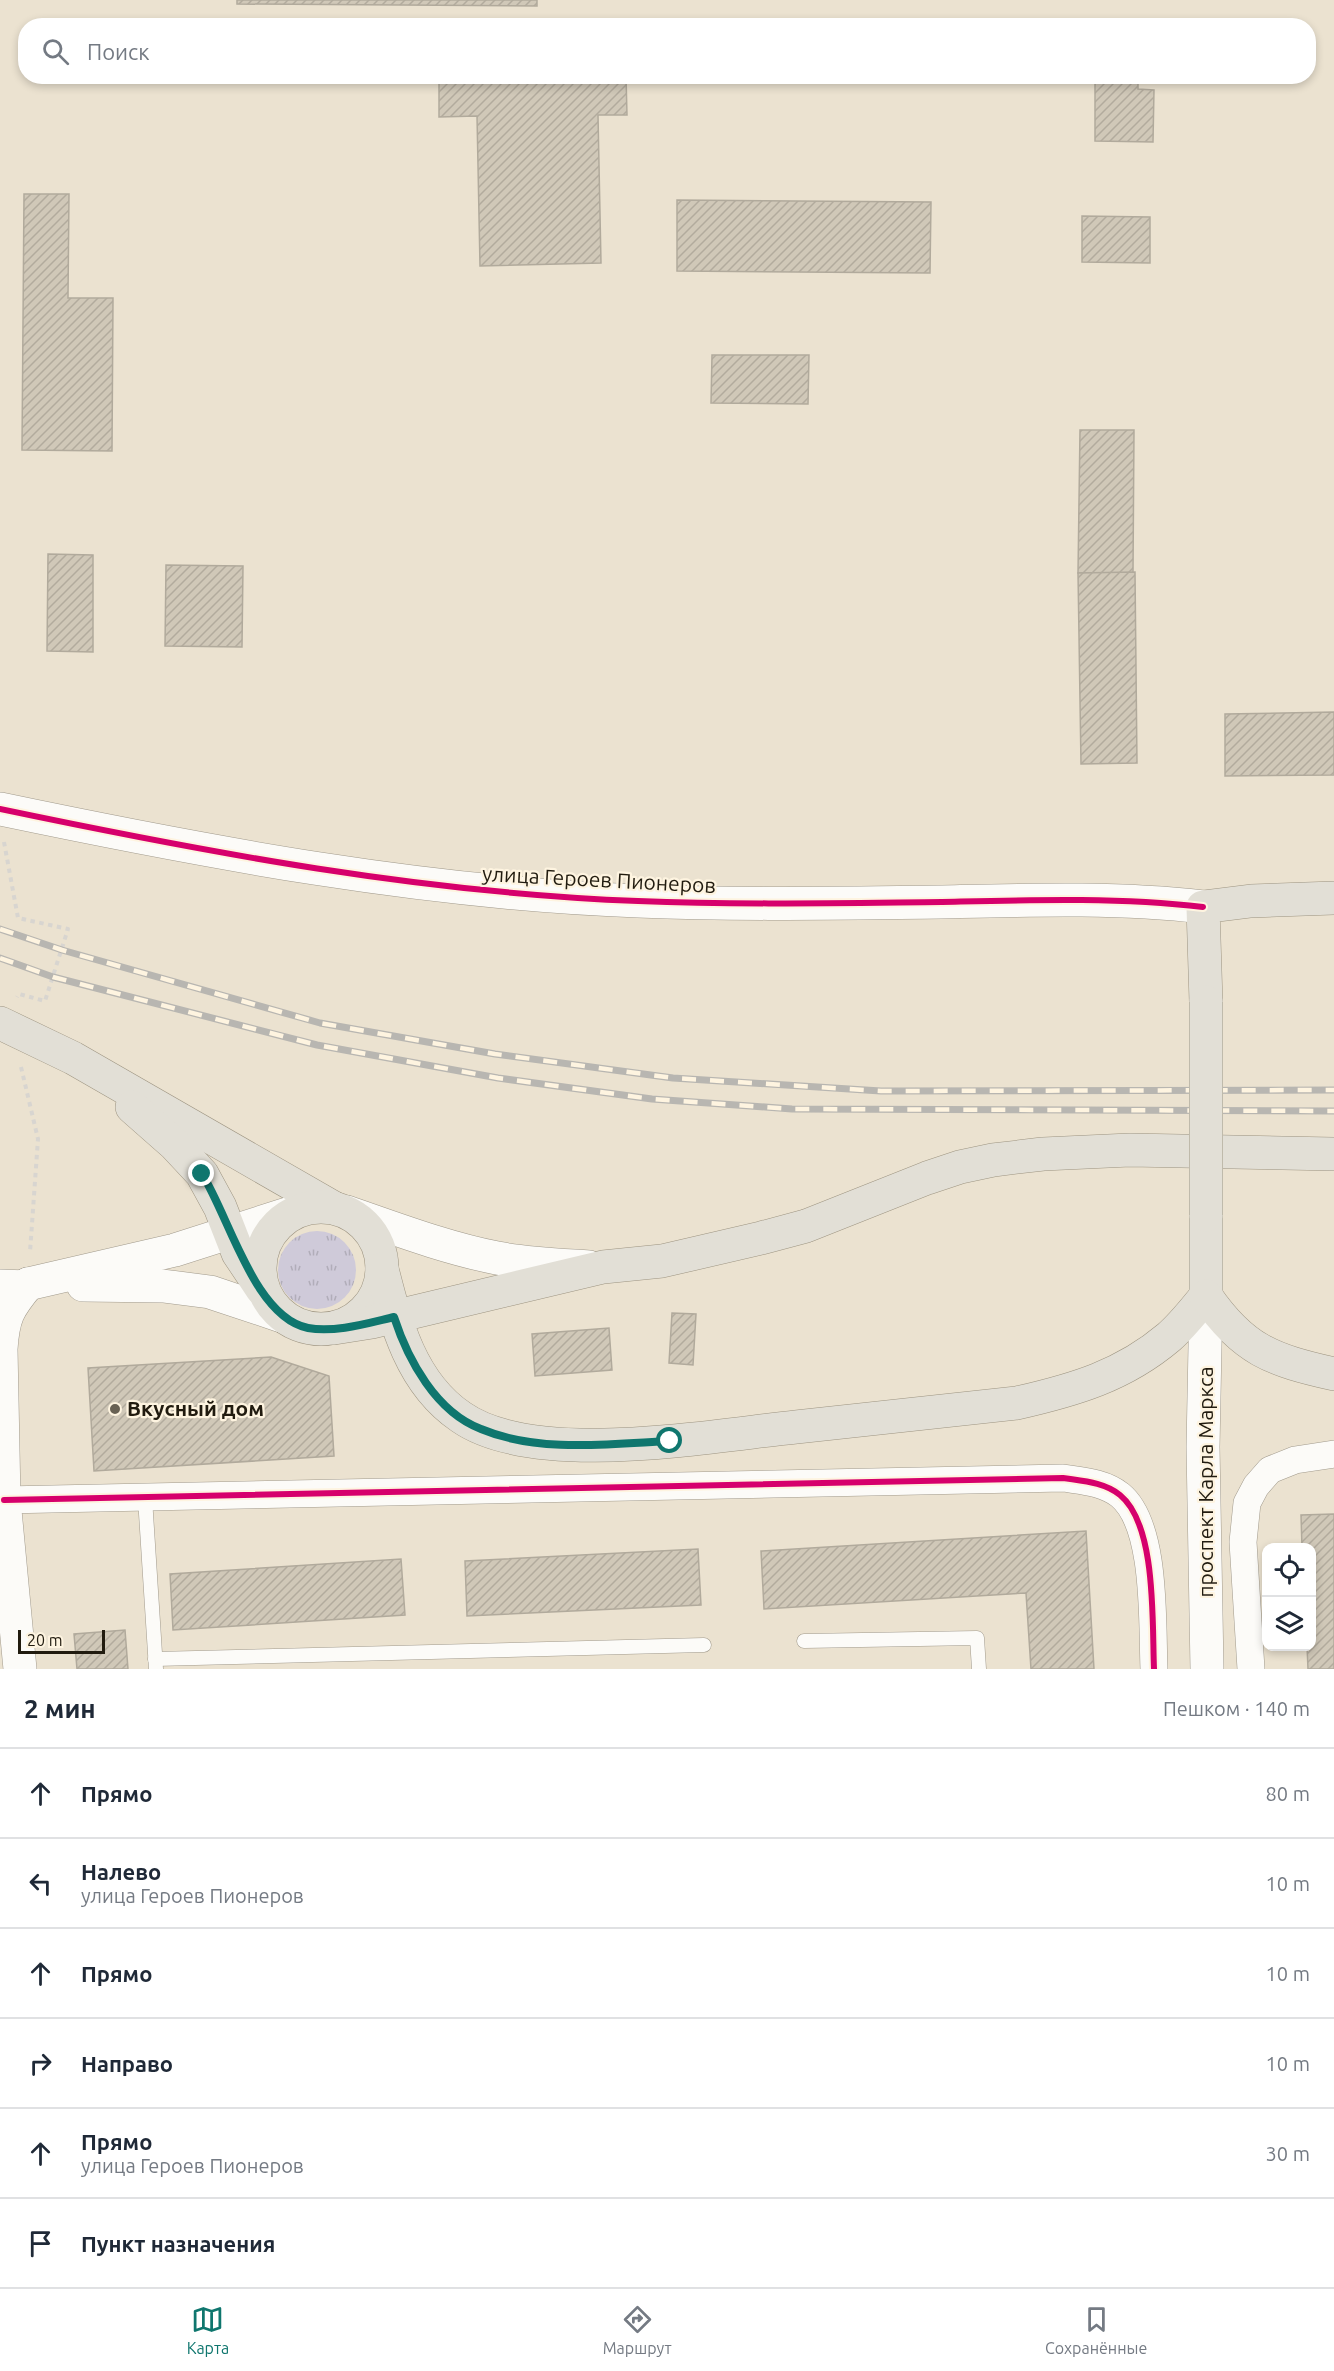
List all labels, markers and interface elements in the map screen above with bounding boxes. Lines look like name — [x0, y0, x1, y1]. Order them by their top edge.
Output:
search box — [18, 18, 1316, 84]
icon: search — [39, 35, 72, 68]
text: Поиск — [87, 39, 150, 64]
street label: улица Героев Пионеров — [482, 861, 717, 897]
route end — [188, 1160, 214, 1186]
street label: проспект Карла Маркса — [1193, 1366, 1217, 1598]
place label: Вкусный дом — [127, 1396, 264, 1420]
marker: Вкусный дом — [108, 1402, 122, 1416]
route start — [656, 1427, 682, 1453]
map controls — [1262, 1543, 1316, 1651]
button: locate — [1262, 1543, 1316, 1597]
button: layers — [1262, 1597, 1316, 1651]
scale bar — [18, 1627, 105, 1654]
text: 20 m — [27, 1631, 63, 1649]
text: 2 мин — [24, 1694, 96, 1723]
text: Пешком · 140 m — [1163, 1697, 1310, 1720]
icon: ahead — [24, 1777, 57, 1810]
text: Прямо — [81, 1781, 152, 1806]
text: 80 m — [1266, 1782, 1310, 1805]
text: Налево — [81, 1859, 161, 1884]
icon: left — [24, 1867, 57, 1900]
text: 10 m — [1266, 1872, 1310, 1895]
text: улица Героев Пионеров — [81, 1884, 304, 1907]
icon: ahead — [24, 1957, 57, 1990]
text: Прямо — [81, 1961, 152, 1986]
text: 10 m — [1266, 1962, 1310, 1985]
icon: right — [24, 2047, 57, 2080]
text: Направо — [81, 2051, 173, 2076]
text: 10 m — [1266, 2052, 1310, 2075]
text: Прямо — [81, 2129, 152, 2154]
icon: ahead — [24, 2137, 57, 2170]
text: 30 m — [1266, 2142, 1310, 2165]
text: улица Героев Пионеров — [81, 2154, 304, 2177]
icon: arrive — [24, 2227, 57, 2260]
text: Пункт назначения — [81, 2231, 275, 2256]
tab: Карта — [187, 2303, 229, 2357]
tab: Маршрут — [603, 2303, 672, 2357]
tab: Сохранённые — [1045, 2303, 1147, 2357]

